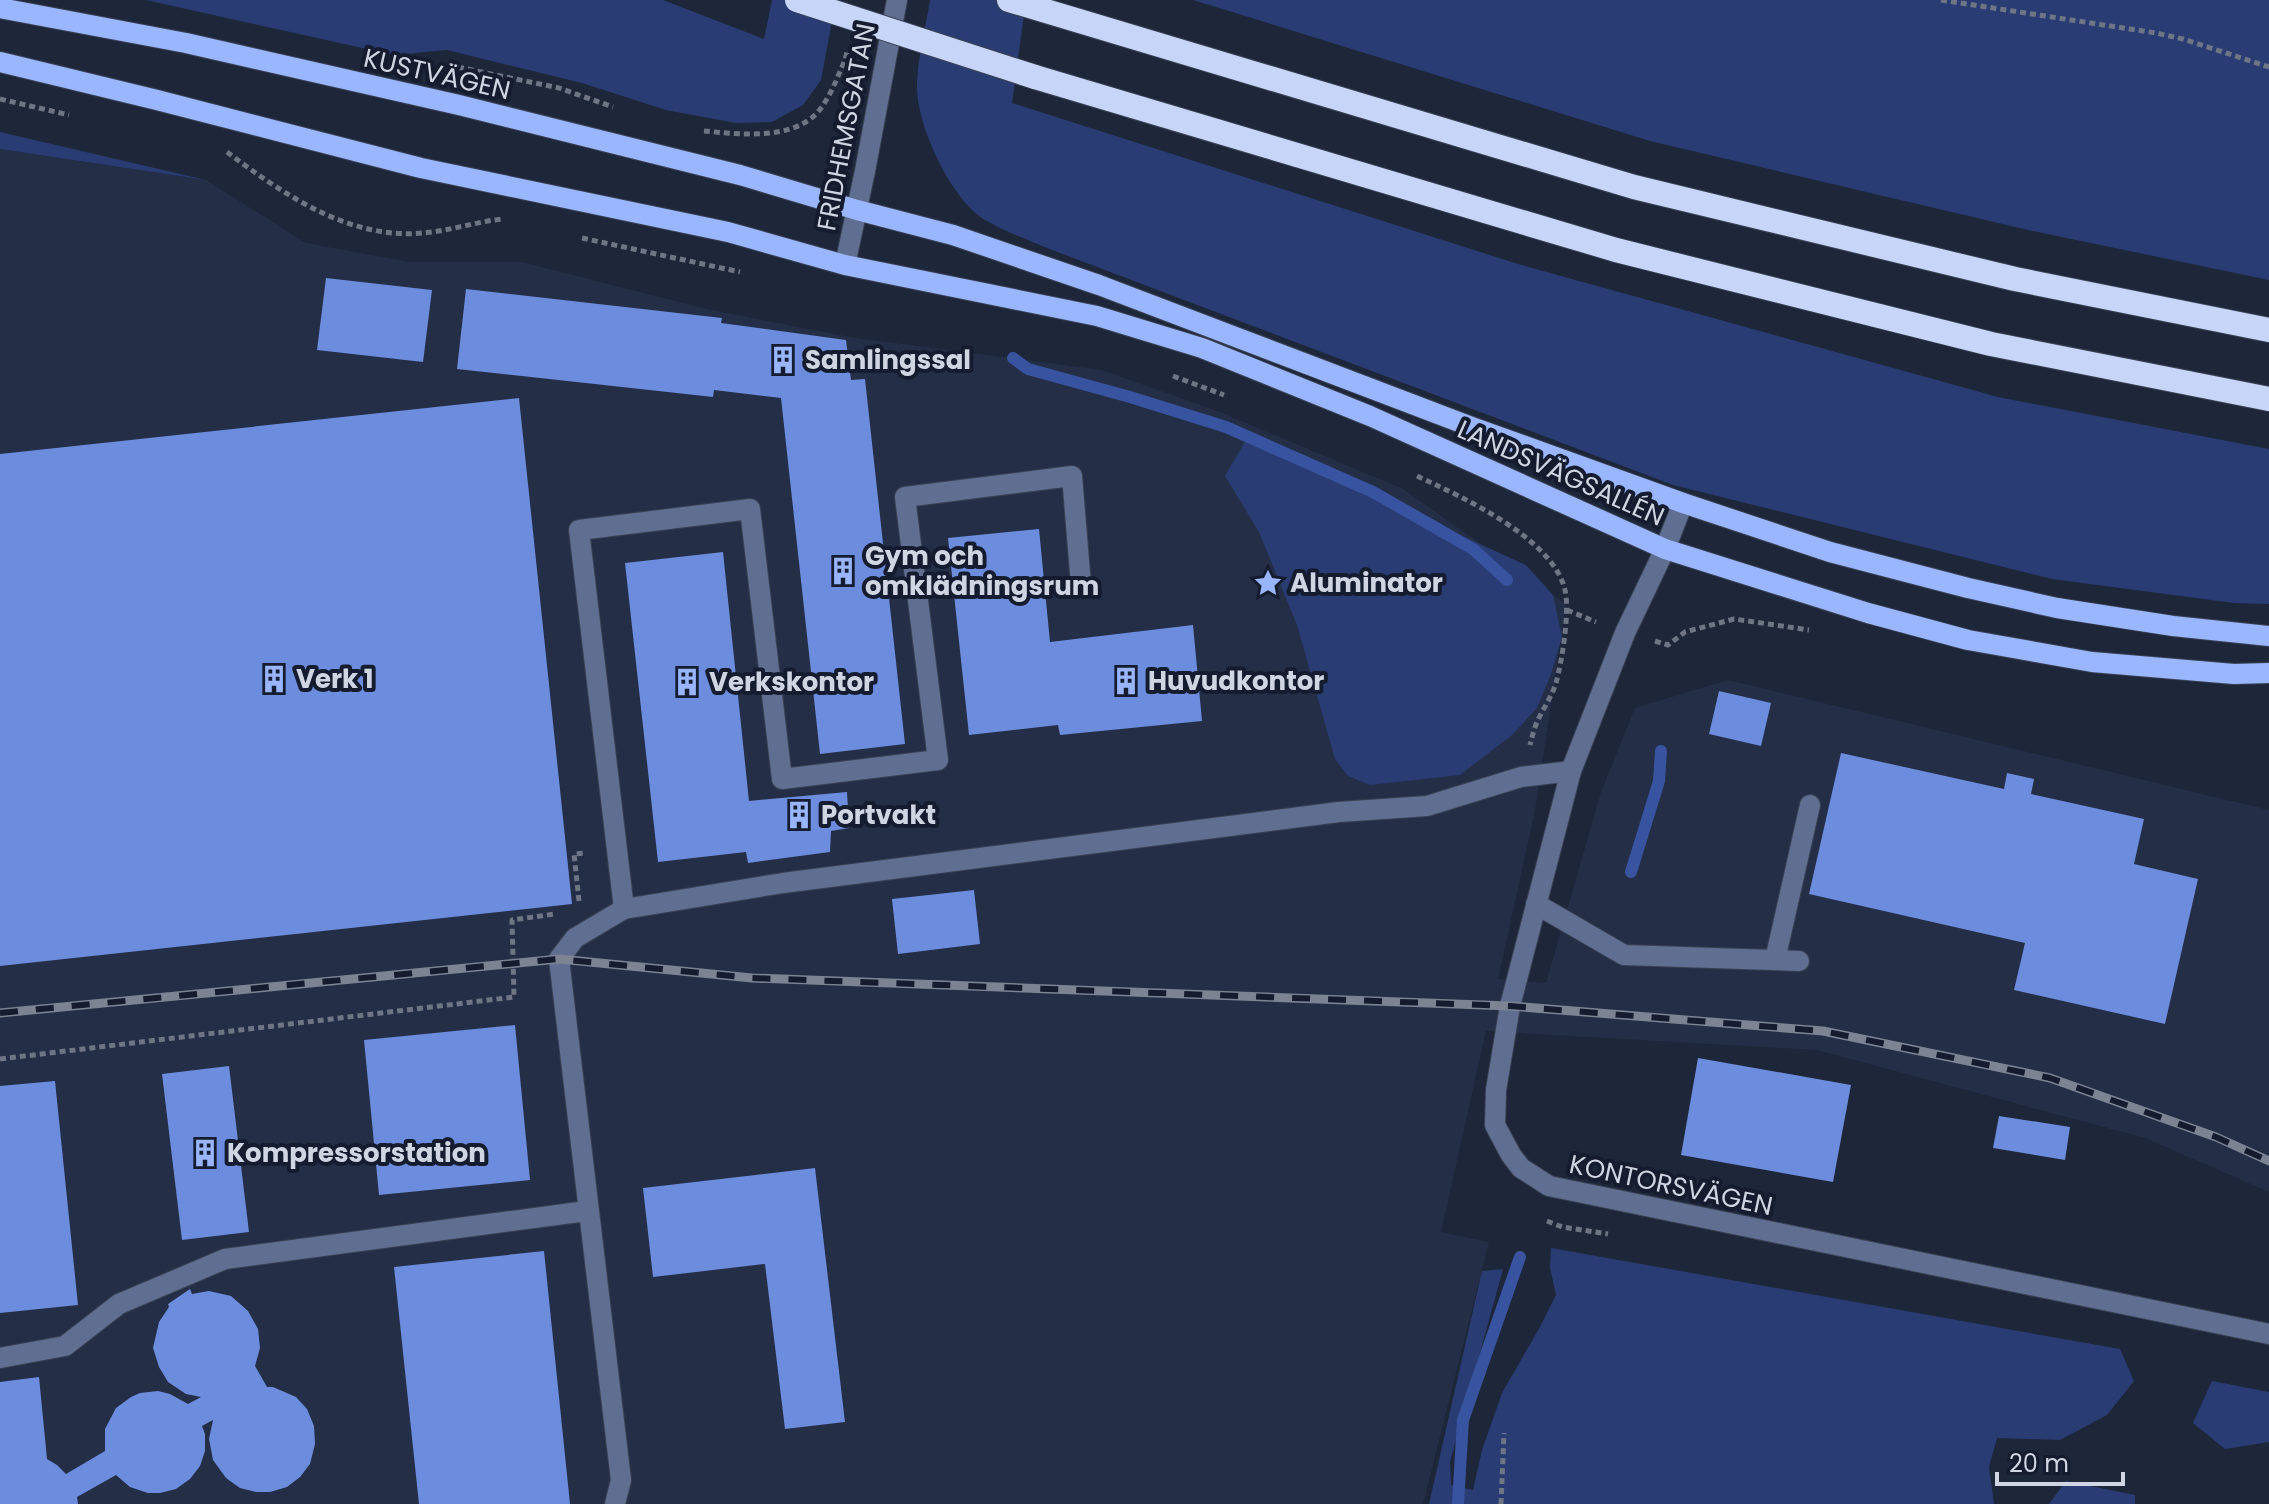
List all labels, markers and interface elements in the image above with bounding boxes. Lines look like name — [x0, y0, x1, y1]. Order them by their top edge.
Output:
street label: FRIDHEMSGATAN — [808, 20, 884, 234]
street label: KUSTVÄGEN — [360, 40, 514, 108]
place label: Samlingssal — [805, 342, 971, 378]
building icon: Samlingssal — [768, 345, 798, 375]
street label: LANDSVÄGSALLÉN — [1452, 411, 1670, 535]
place label: Gym och omklädningsrum — [865, 538, 1099, 604]
building icon: Gym och omklädningsrum — [828, 556, 858, 586]
place label: Aluminator — [1290, 565, 1443, 601]
place icon: Aluminator — [1253, 568, 1283, 598]
place label: Verk 1 — [296, 661, 373, 697]
place label: Huvudkontor — [1148, 663, 1324, 699]
building icon: Verk 1 — [259, 664, 289, 694]
place label: Verkskontor — [709, 664, 874, 700]
building icon: Huvudkontor — [1111, 666, 1141, 696]
building icon: Verkskontor — [672, 667, 702, 697]
place label: Portvakt — [821, 797, 936, 833]
building icon: Portvakt — [784, 800, 814, 830]
place label: Kompressorstation — [227, 1135, 486, 1171]
building icon: Kompressorstation — [190, 1138, 220, 1168]
street label: KONTORSVÄGEN — [1566, 1146, 1776, 1224]
scale bar — [1997, 1436, 2123, 1486]
text: 20 m — [2009, 1447, 2069, 1480]

